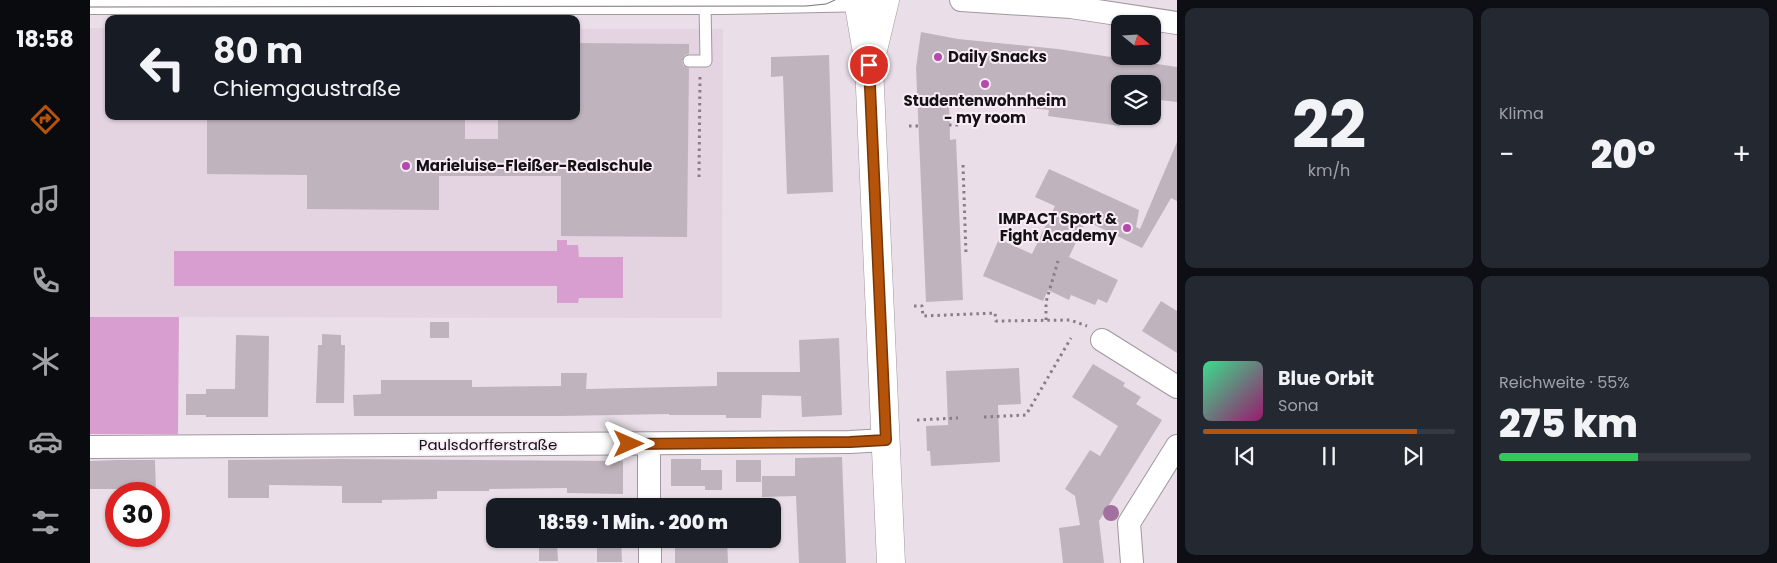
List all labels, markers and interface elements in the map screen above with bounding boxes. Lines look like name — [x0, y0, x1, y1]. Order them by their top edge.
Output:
north arrow — [1111, 15, 1161, 65]
map controls — [1111, 15, 1161, 125]
text: 18:58 — [16, 24, 74, 55]
text: 80 m — [213, 26, 303, 75]
icon: left — [130, 35, 195, 100]
pin — [848, 44, 890, 86]
place label: Daily Snacks — [948, 46, 1047, 67]
icon: arrive — [855, 51, 883, 79]
marker: Daily Snacks — [932, 51, 944, 63]
text: Chiemgaustraße — [213, 73, 401, 104]
button: layers — [1111, 75, 1161, 125]
marker: Studentenwohnheim - my room — [979, 78, 991, 90]
text: 22 — [1292, 80, 1366, 171]
place label: Studentenwohnheim - my room — [904, 90, 1067, 128]
icon: directions — [28, 102, 63, 137]
text: Klima — [1499, 102, 1544, 125]
text: 20° — [1591, 128, 1656, 181]
text: − — [1499, 135, 1514, 174]
text: + — [1732, 135, 1751, 174]
place label: Marieluise-Fleißer-Realschule — [416, 155, 652, 176]
text: km/h — [1308, 159, 1350, 182]
marker: Marieluise-Fleißer-Realschule — [400, 160, 412, 172]
icon: music — [28, 182, 63, 217]
place label: IMPACT Sport & Fight Academy — [998, 208, 1118, 246]
marker: IMPACT Sport & Fight Academy — [1121, 222, 1133, 234]
icon: phone — [28, 263, 63, 298]
icon: climate — [28, 344, 63, 379]
text: Blue Orbit — [1278, 365, 1374, 392]
text: Reichweite · 55% — [1499, 371, 1629, 394]
text: Sona — [1278, 394, 1319, 417]
text: 275 km — [1499, 397, 1638, 450]
position arrow — [602, 417, 654, 469]
icon: car — [28, 424, 63, 459]
street label: Paulsdorfferstraße — [419, 434, 557, 455]
icon: previous — [1231, 442, 1259, 470]
icon: pause — [1315, 442, 1343, 470]
icon: next — [1399, 442, 1427, 470]
speed limit sign: 30 — [105, 482, 170, 547]
icon: filters — [28, 505, 63, 540]
text: 18:59 · 1 Min. · 200 m — [539, 509, 728, 536]

